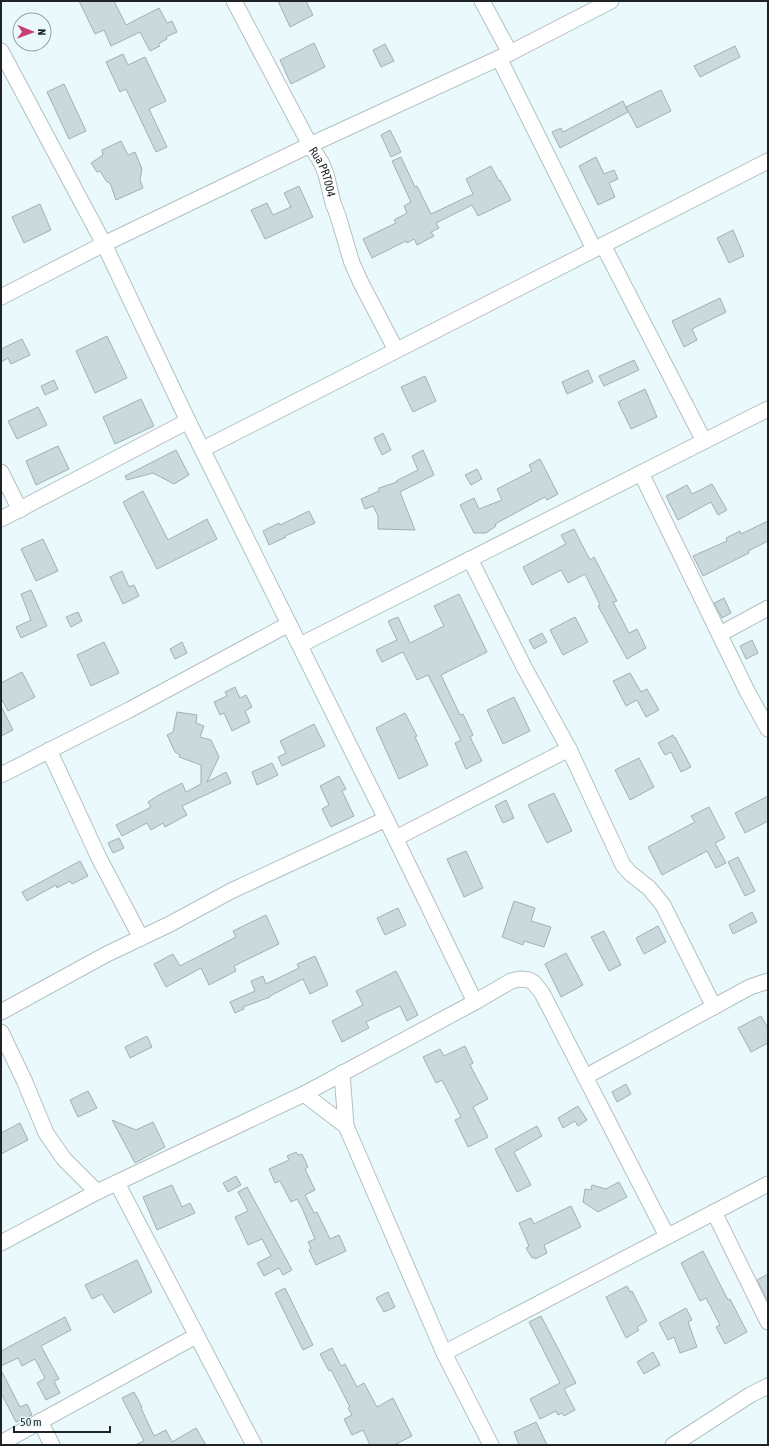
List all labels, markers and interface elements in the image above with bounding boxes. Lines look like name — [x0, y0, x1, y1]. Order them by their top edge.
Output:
north arrow — [12, 12, 52, 52]
text: N — [36, 29, 48, 36]
street label: Rua PRT004 — [306, 144, 338, 199]
scale bar — [14, 1408, 110, 1434]
text: 50 m — [20, 1415, 42, 1429]

